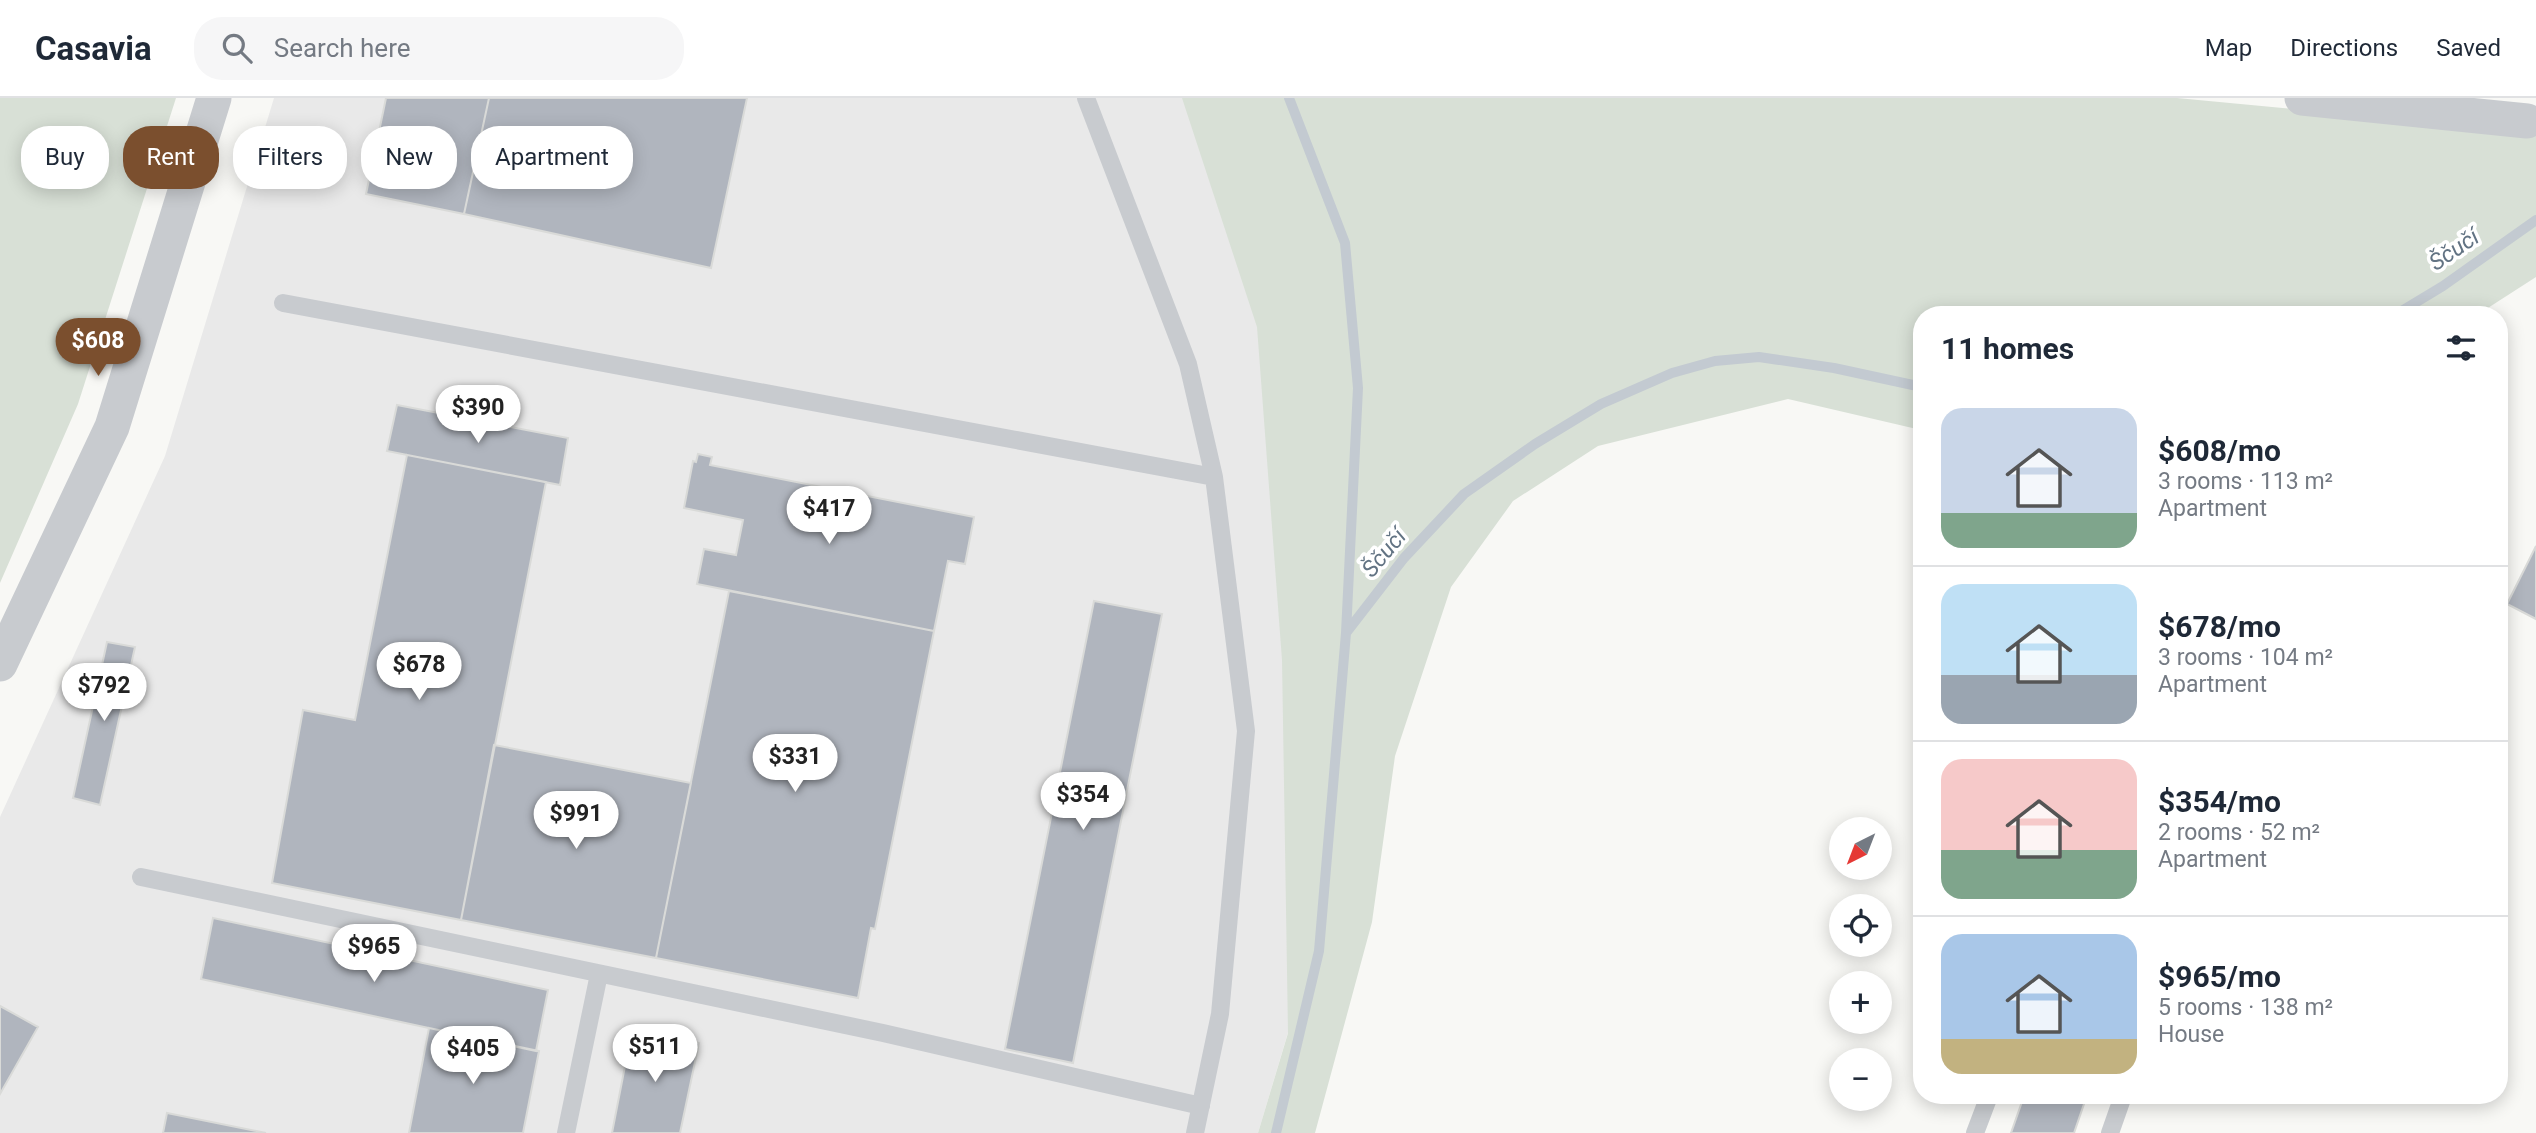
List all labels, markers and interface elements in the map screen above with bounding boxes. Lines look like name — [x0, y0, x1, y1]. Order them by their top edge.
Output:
search box — [194, 17, 684, 80]
text: Casavia — [35, 29, 152, 68]
icon: search — [218, 29, 256, 67]
text: Search here — [274, 33, 411, 63]
text: Map — [2205, 34, 2252, 62]
text: Directions — [2290, 34, 2398, 62]
text: Saved — [2436, 34, 2501, 62]
chip: Buy — [21, 126, 109, 189]
chip: Rent — [123, 126, 219, 189]
chip: Filters — [233, 126, 347, 189]
chip: New — [361, 126, 457, 189]
chip: Apartment — [471, 126, 633, 189]
water label: Ščučí — [2423, 221, 2487, 276]
pin: $608 — [57, 318, 139, 378]
text: $608 — [72, 327, 124, 354]
icon: filters — [2442, 329, 2480, 367]
text: 11 homes — [1941, 331, 2074, 366]
pin: $390 — [437, 386, 519, 445]
text: $390 — [452, 394, 504, 421]
text: $608/mo — [2158, 433, 2281, 468]
icon: home — [1997, 436, 2081, 520]
text: 3 rooms · 113 m² — [2158, 468, 2333, 495]
pin: $417 — [788, 486, 870, 546]
text: $417 — [803, 495, 855, 522]
text: Apartment — [2158, 495, 2267, 522]
water label: Ščučí — [1355, 520, 1414, 583]
text: $678/mo — [2158, 609, 2281, 644]
icon: home — [1997, 612, 2081, 696]
pin: $678 — [378, 642, 460, 702]
text: 3 rooms · 104 m² — [2158, 644, 2333, 671]
text: $678 — [393, 651, 445, 678]
pin: $792 — [63, 664, 145, 723]
text: Apartment — [2158, 671, 2267, 698]
text: $792 — [78, 672, 130, 699]
pin: $331 — [754, 734, 836, 794]
text: $331 — [769, 743, 821, 770]
pin: $354 — [1042, 772, 1124, 832]
text: $354 — [1057, 781, 1109, 808]
text: $354/mo — [2158, 784, 2281, 819]
icon: home — [1997, 787, 2081, 871]
pin: $991 — [535, 792, 617, 851]
text: $991 — [550, 800, 602, 827]
north arrow — [1829, 817, 1892, 880]
map controls — [1829, 817, 1892, 1111]
text: 2 rooms · 52 m² — [2158, 819, 2320, 846]
text: Apartment — [2158, 846, 2267, 873]
button: locate — [1829, 894, 1892, 957]
pin: $965 — [333, 924, 415, 984]
text: $965 — [348, 933, 400, 960]
text: $965/mo — [2158, 959, 2281, 994]
icon: home — [1997, 962, 2081, 1046]
button: + — [1829, 971, 1892, 1034]
text: 5 rooms · 138 m² — [2158, 994, 2333, 1021]
text: House — [2158, 1021, 2224, 1048]
pin: $511 — [614, 1024, 696, 1084]
pin: $405 — [432, 1026, 514, 1086]
text: $511 — [629, 1033, 681, 1060]
text: $405 — [447, 1035, 499, 1062]
button: − — [1829, 1048, 1892, 1111]

